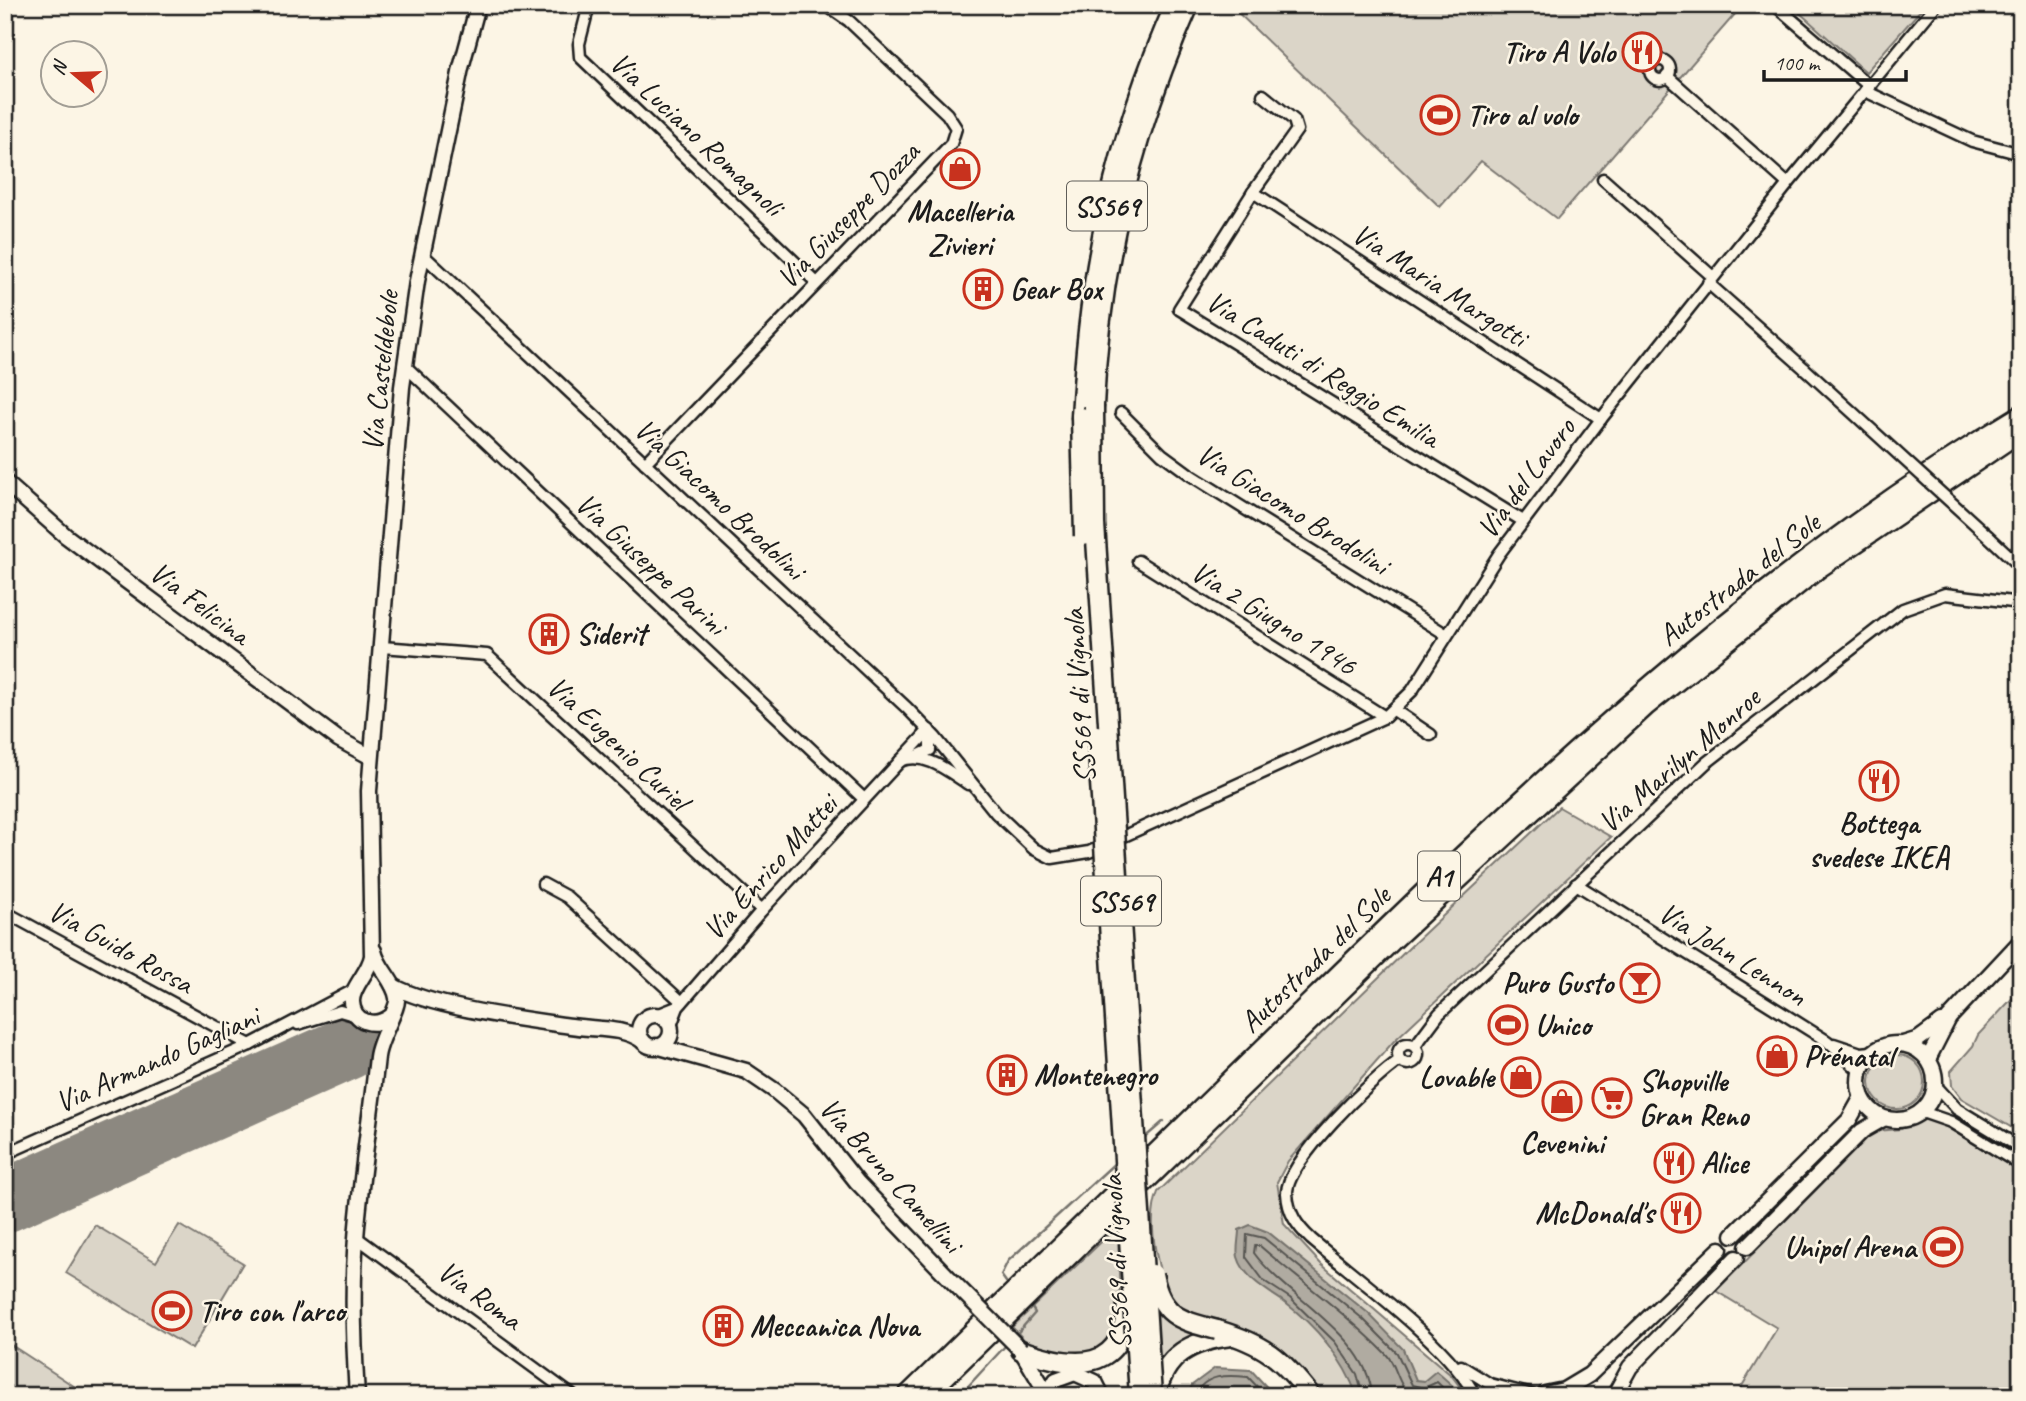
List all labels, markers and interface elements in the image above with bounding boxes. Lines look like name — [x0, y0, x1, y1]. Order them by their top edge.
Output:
restaurant icon: Tiro A Volo — [1621, 31, 1663, 73]
place label: Tiro A Volo — [1503, 33, 1617, 71]
north arrow — [38, 38, 108, 108]
scale bar — [1764, 38, 1905, 82]
street label: Via Luciano Romagnoli — [602, 44, 794, 227]
text: 100 m — [1774, 50, 1821, 76]
text: N — [46, 56, 73, 78]
sports icon: Tiro al volo — [1419, 94, 1461, 136]
place label: Tiro al volo — [1467, 96, 1581, 134]
street label: Via Giuseppe Dozza — [768, 132, 929, 297]
shop icon: Macelleria Zivieri — [939, 148, 981, 190]
road number: SS569 — [1067, 182, 1147, 230]
place label: Macelleria Zivieri — [907, 192, 1016, 264]
street label: Via Maria Margotti — [1345, 214, 1537, 357]
building icon: Gear Box — [962, 268, 1004, 310]
place label: Gear Box — [1010, 270, 1105, 308]
street label: Via Caduti di Reggio Emilia — [1199, 282, 1449, 458]
street label: Via Casteldebole — [353, 287, 408, 453]
street label: Via del Lavoro — [1468, 409, 1585, 546]
street label: Via Giacomo Brodolini — [627, 410, 816, 590]
street label: Via Giacomo Brodolini — [1190, 435, 1399, 585]
street label: Via Giuseppe Parini — [568, 485, 737, 646]
street label: Autostrada del Sole — [1650, 502, 1830, 654]
street label: Via 2 Giugno 1946 — [1184, 552, 1365, 685]
street label: Via Felicina — [142, 553, 260, 655]
street label: SS569 di Vignola — [1054, 606, 1104, 785]
building icon: Siderit — [528, 613, 570, 655]
place label: Siderit — [576, 615, 651, 653]
street label: Via Eugenio Curiel — [539, 668, 700, 822]
street label: Via Marilyn Monroe — [1590, 678, 1770, 841]
restaurant icon: Bottega svedese IKEA — [1858, 760, 1900, 802]
street label: Via Enrico Mattei — [695, 784, 848, 948]
place label: Bottega svedese IKEA — [1809, 804, 1950, 876]
road number: A1 — [1418, 852, 1460, 900]
road number: SS569 — [1081, 876, 1161, 926]
street label: Autostrada del Sole — [1231, 876, 1400, 1041]
street label: Via Guido Rossa — [42, 892, 202, 1003]
street label: Via John Lennon — [1652, 893, 1815, 1015]
bar icon: Puro Gusto — [1619, 962, 1661, 1004]
place label: Puro Gusto — [1502, 964, 1615, 1002]
street label: Via Armando Gagliani — [49, 996, 268, 1121]
sports icon: Unico — [1487, 1004, 1529, 1046]
place label: Unico — [1535, 1006, 1594, 1044]
shop icon: Prénatal — [1756, 1035, 1798, 1077]
place label: Prénatal — [1804, 1037, 1899, 1075]
building icon: Montenegro — [986, 1054, 1028, 1096]
place label: Montenegro — [1034, 1056, 1159, 1094]
shop icon: Lovable — [1500, 1056, 1542, 1098]
place label: Lovable — [1419, 1058, 1496, 1096]
place label: Shopville Gran Reno — [1639, 1062, 1751, 1134]
supermarket icon: Shopville Gran Reno — [1591, 1077, 1633, 1119]
shop icon: Cevenini — [1541, 1080, 1583, 1122]
street label: Via Bruno Camellini — [811, 1089, 973, 1263]
place label: Cevenini — [1520, 1124, 1608, 1162]
restaurant icon: Alice — [1653, 1142, 1695, 1184]
place label: Alice — [1701, 1144, 1750, 1182]
street label: SS569 di Vignola — [1092, 1172, 1140, 1350]
restaurant icon: McDonald's — [1660, 1192, 1702, 1234]
place label: McDonald's — [1535, 1194, 1657, 1232]
sports icon: Unipol Arena — [1922, 1226, 1964, 1268]
place label: Unipol Arena — [1784, 1228, 1919, 1266]
street label: Via Roma — [430, 1252, 531, 1339]
sports icon: Tiro con l'arco — [151, 1290, 193, 1332]
place label: Tiro con l'arco — [199, 1292, 348, 1330]
building icon: Meccanica Nova — [702, 1305, 744, 1347]
place label: Meccanica Nova — [750, 1307, 921, 1345]

